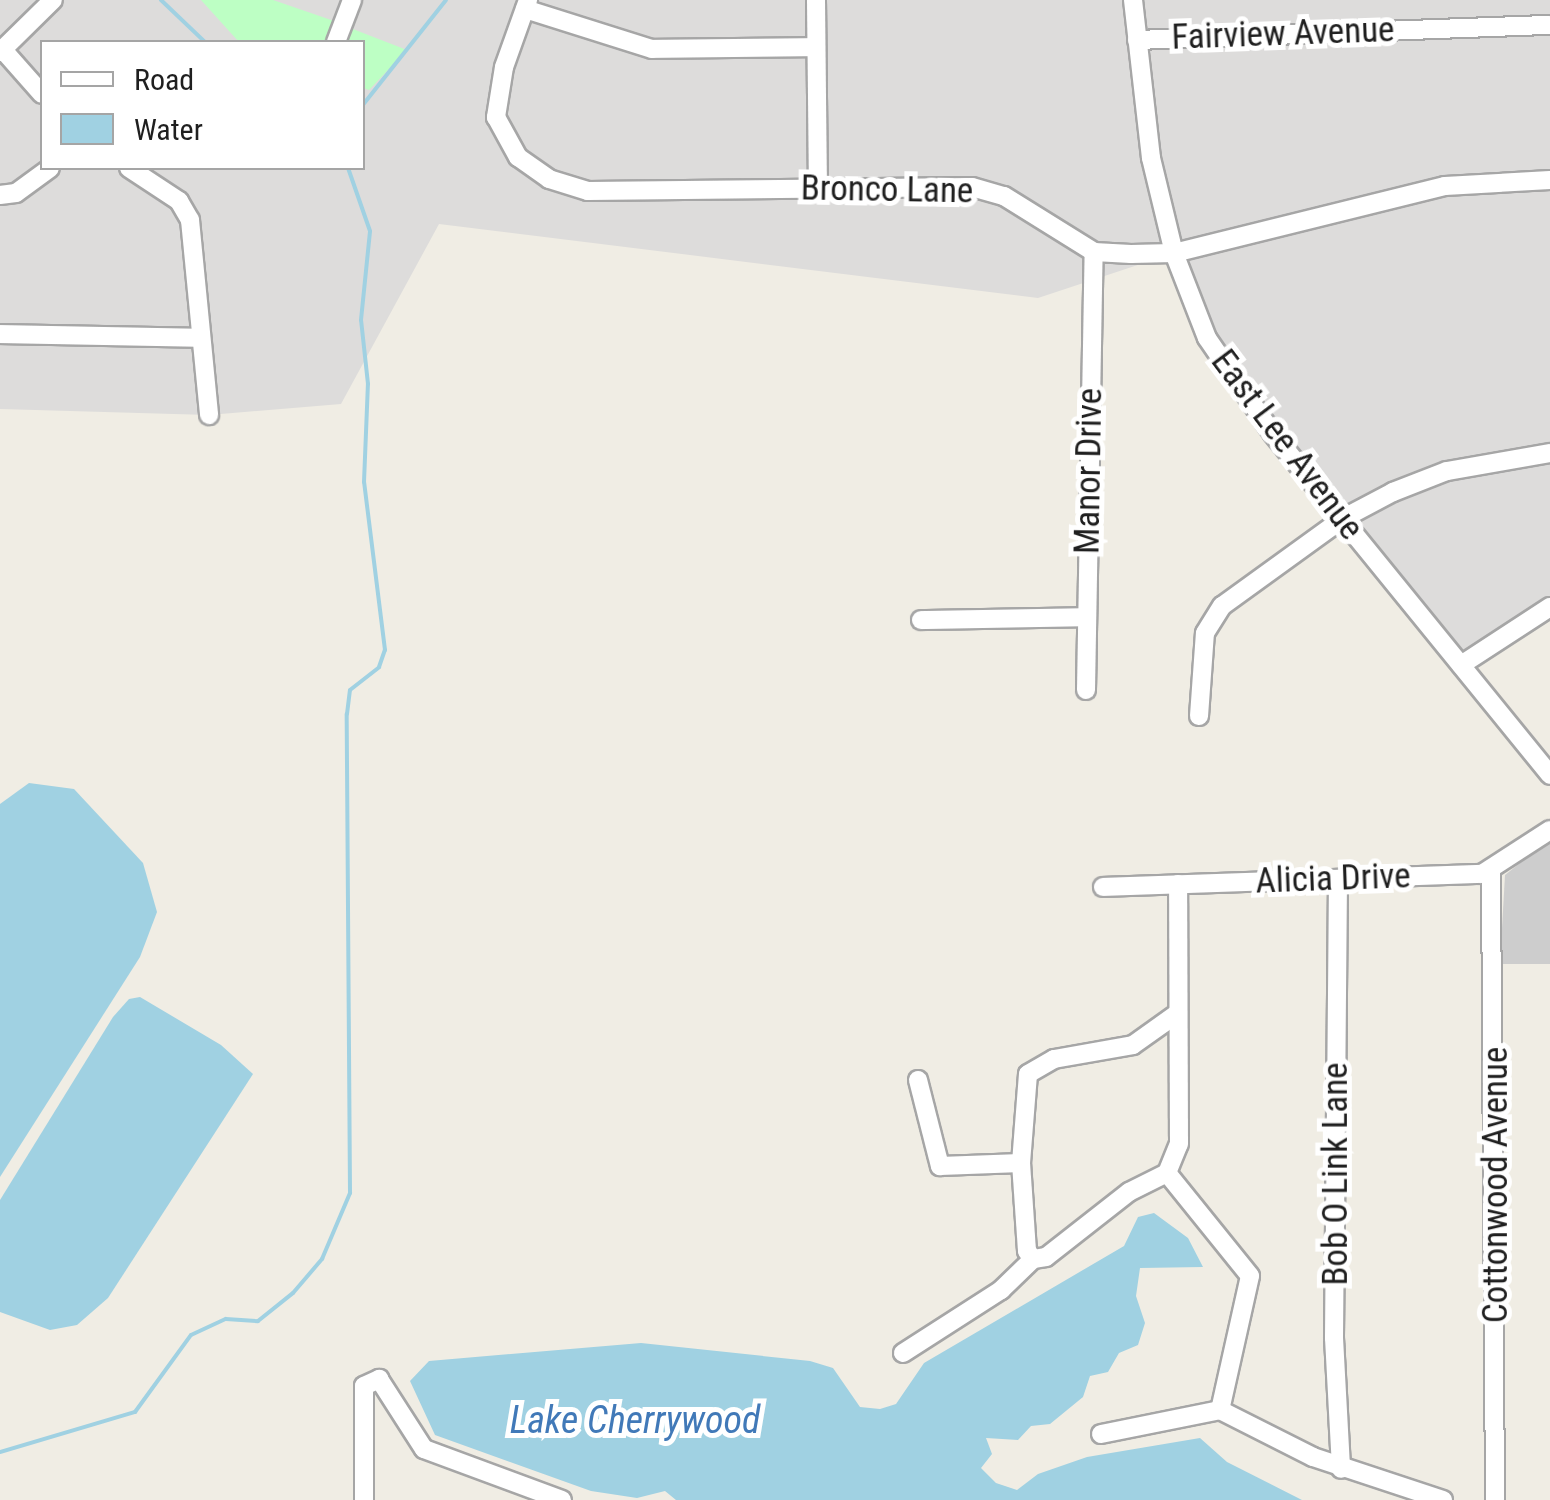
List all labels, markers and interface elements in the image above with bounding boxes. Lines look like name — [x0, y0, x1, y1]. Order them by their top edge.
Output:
street label: Fairview Avenue — [1171, 9, 1395, 59]
legend — [40, 40, 365, 170]
text: Road — [134, 62, 194, 97]
text: Water — [134, 112, 203, 147]
street label: Bronco Lane — [800, 167, 974, 213]
street label: East Lee Avenue — [1202, 342, 1372, 548]
street label: Manor Drive — [1067, 388, 1111, 554]
street label: Alicia Drive — [1255, 855, 1411, 903]
street label: Cottonwood Avenue — [1475, 1047, 1517, 1323]
street label: Bob O Link Lane — [1315, 1062, 1357, 1286]
water label: Lake Cherrywood — [510, 1398, 760, 1444]

